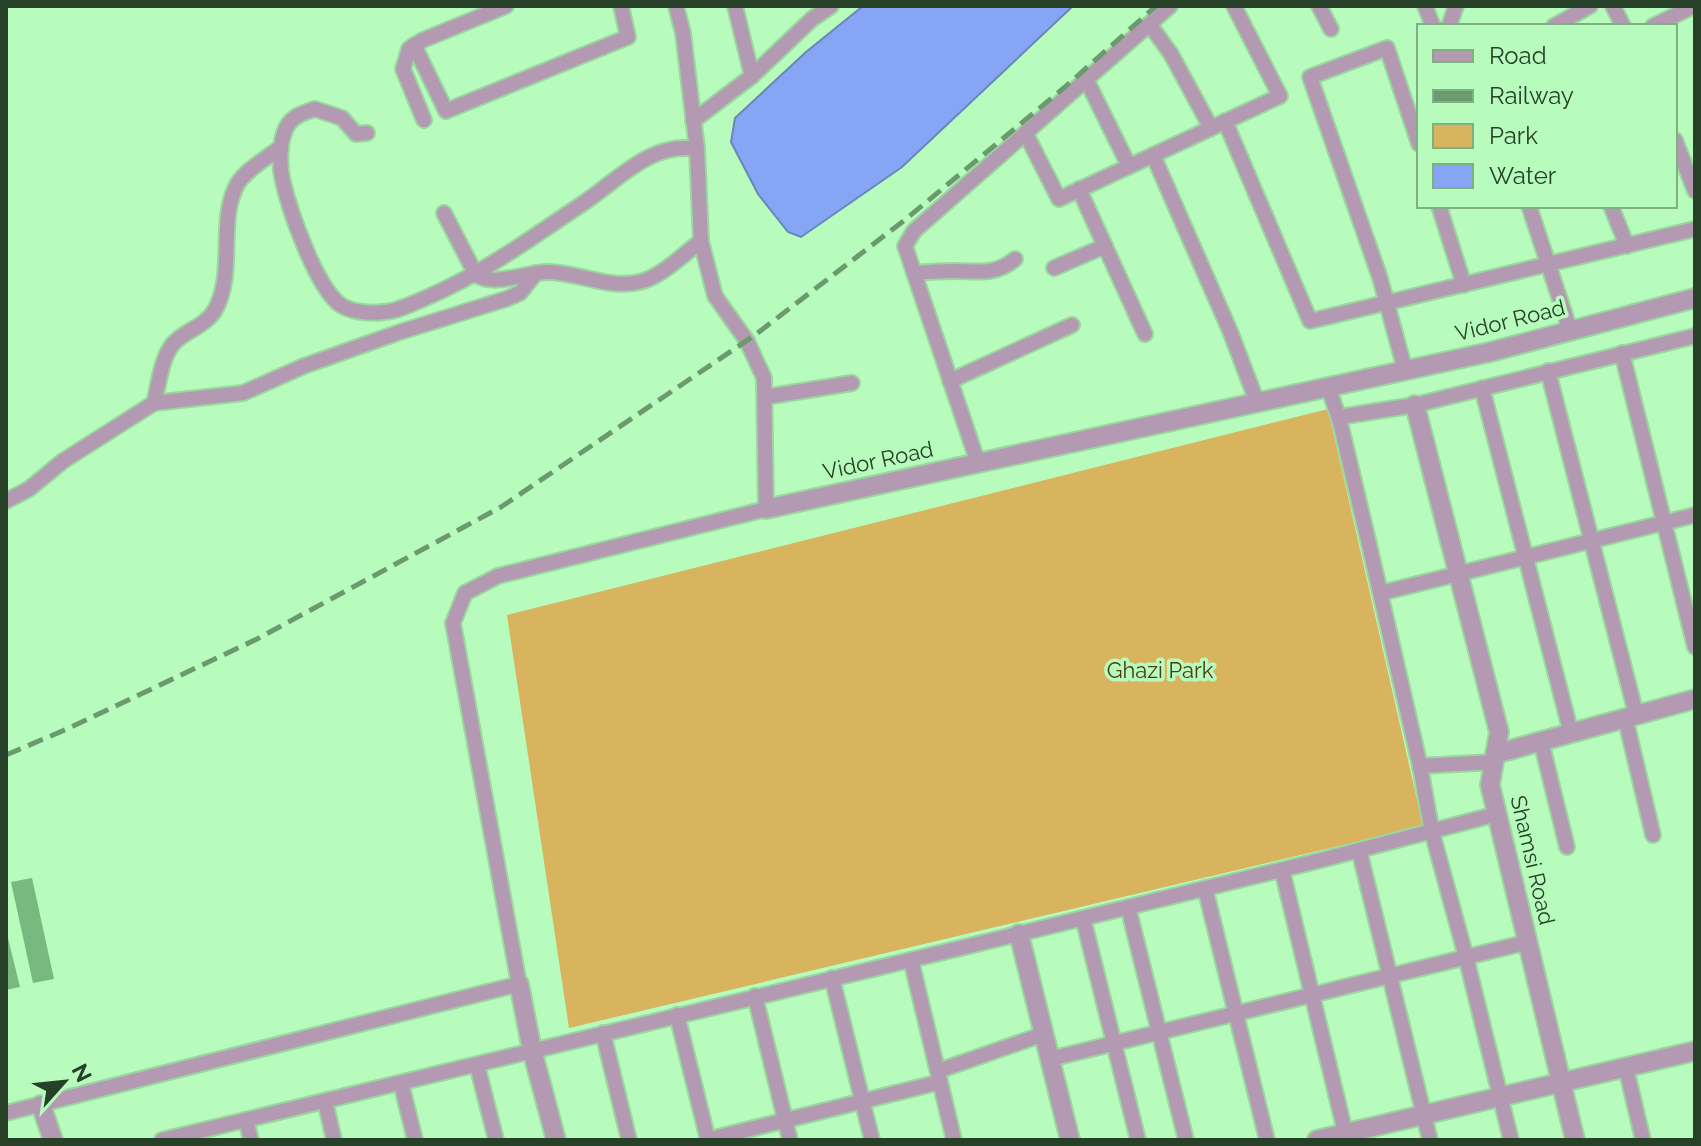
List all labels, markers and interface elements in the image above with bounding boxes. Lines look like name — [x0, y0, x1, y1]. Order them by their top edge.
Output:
legend — [1417, 24, 1677, 208]
text: Road — [1489, 41, 1547, 70]
text: Railway — [1489, 81, 1574, 110]
text: Park — [1489, 121, 1538, 150]
text: Water — [1489, 161, 1557, 190]
street label: Vidor Road — [1452, 294, 1568, 346]
street label: Vidor Road — [820, 436, 936, 484]
park label: Ghazi Park — [1107, 657, 1214, 683]
street label: Shamsi Road — [1505, 793, 1561, 927]
north arrow — [24, 1042, 104, 1122]
text: N — [66, 1060, 97, 1086]

